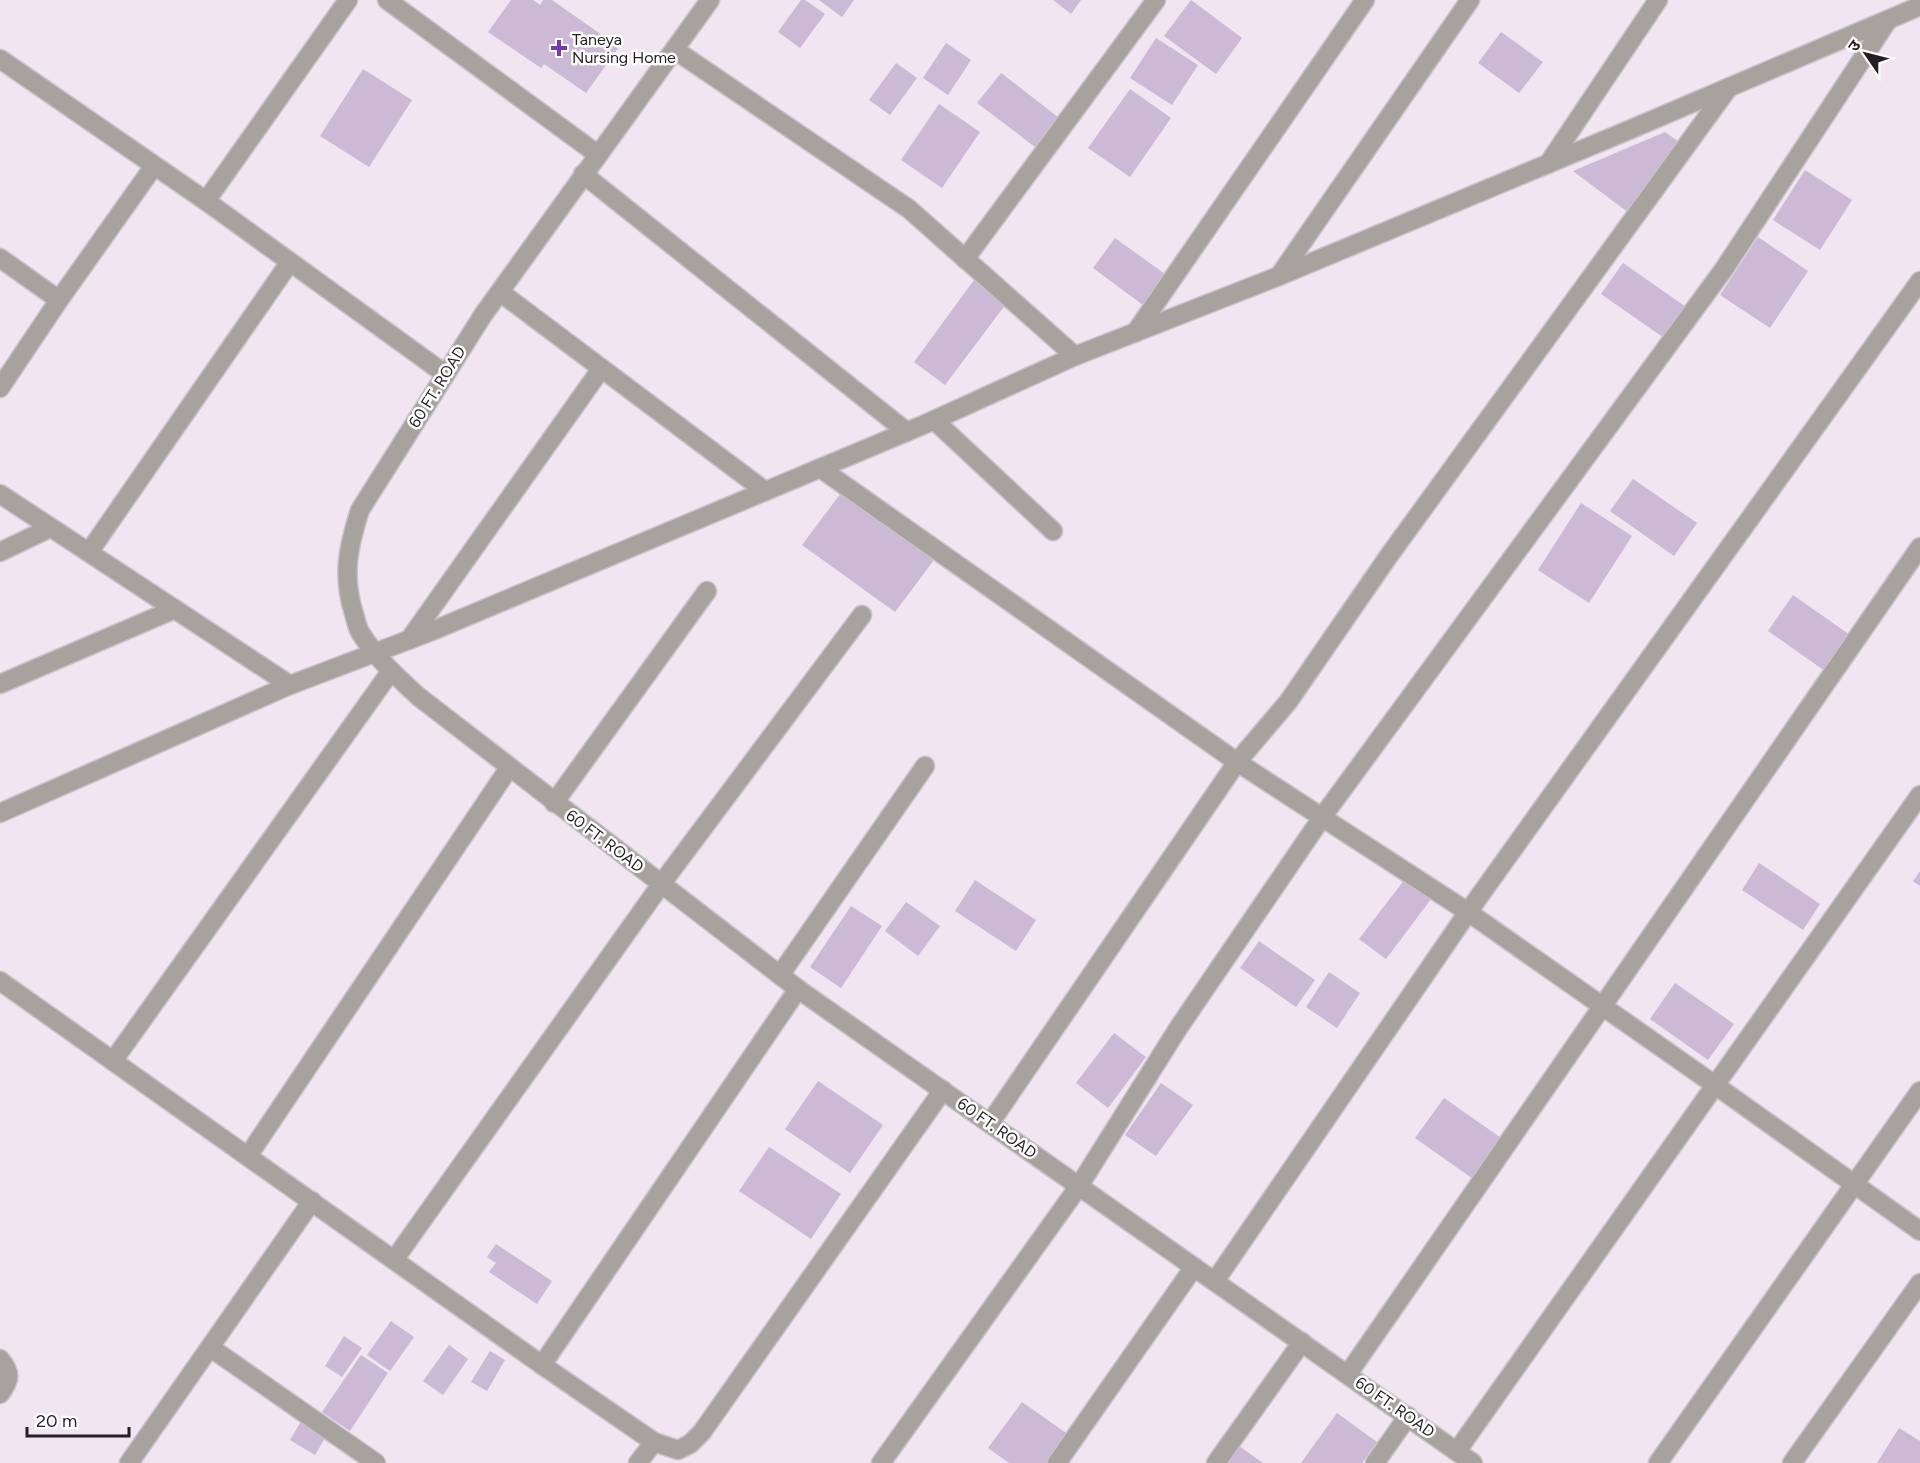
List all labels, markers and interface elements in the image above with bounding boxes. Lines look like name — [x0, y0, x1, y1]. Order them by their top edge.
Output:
north arrow — [1836, 24, 1896, 84]
place label: Taneya Nursing Home — [572, 30, 676, 67]
text: उ — [1844, 36, 1865, 55]
marker: Taneya Nursing Home — [550, 39, 568, 57]
street label: 60 FT. ROAD — [404, 343, 470, 431]
street label: 60 FT. ROAD — [562, 806, 648, 876]
street label: 60 FT. ROAD — [954, 1094, 1040, 1162]
street label: 60 FT. ROAD — [1352, 1373, 1438, 1441]
scale bar — [27, 1400, 129, 1438]
text: 20 m — [36, 1410, 77, 1432]

